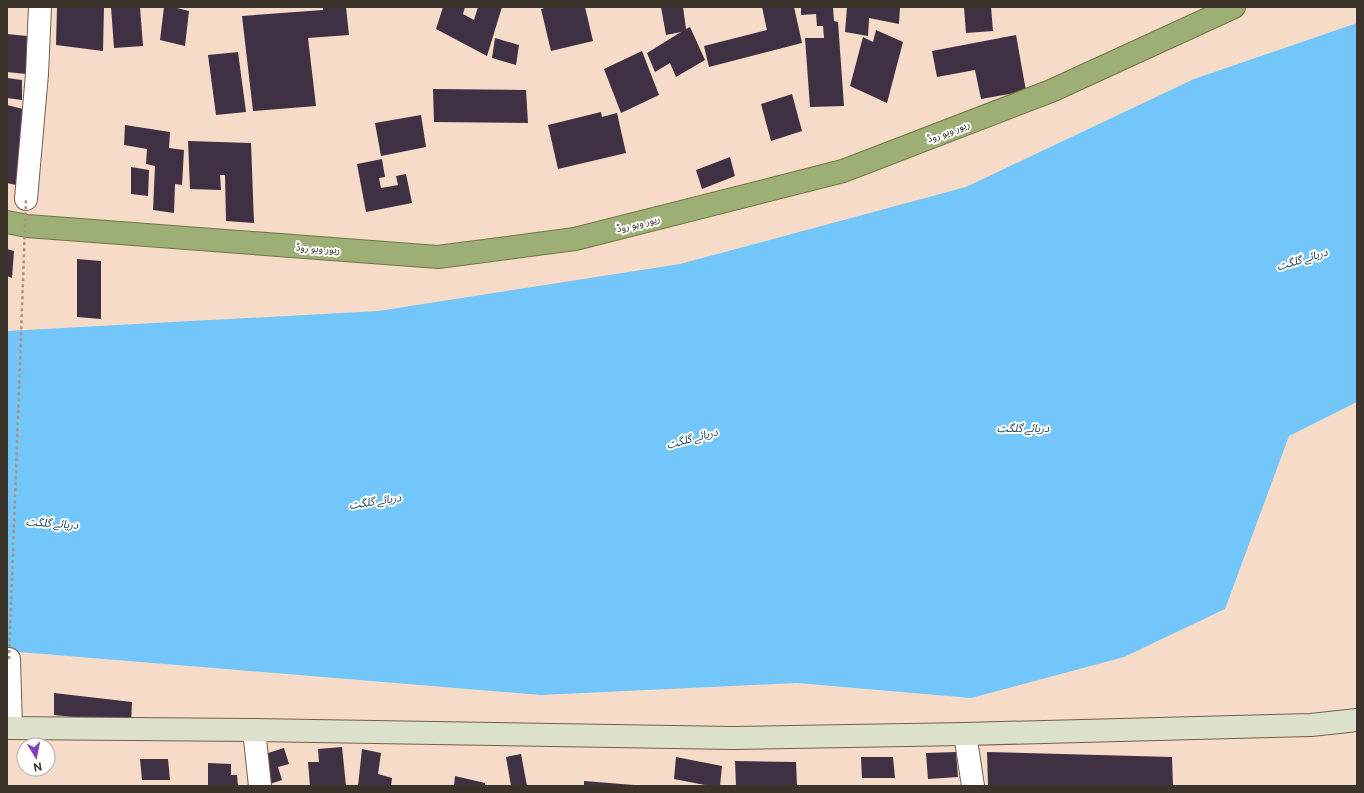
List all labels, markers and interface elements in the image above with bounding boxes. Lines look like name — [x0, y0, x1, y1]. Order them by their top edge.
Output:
street label: ریور ویو روڈ — [925, 117, 972, 146]
street label: ریور ویو روڈ — [615, 212, 662, 235]
street label: ریور ویو روڈ — [295, 240, 341, 257]
water label: دریائے گلگت — [1275, 245, 1330, 274]
water label: دریائے گلگت — [997, 422, 1050, 436]
water label: دریائے گلگت — [665, 425, 720, 453]
water label: دریائے گلگت — [348, 491, 403, 513]
water label: دریائے گلگت — [25, 515, 79, 533]
north arrow — [16, 737, 56, 777]
text: N — [32, 760, 43, 774]

